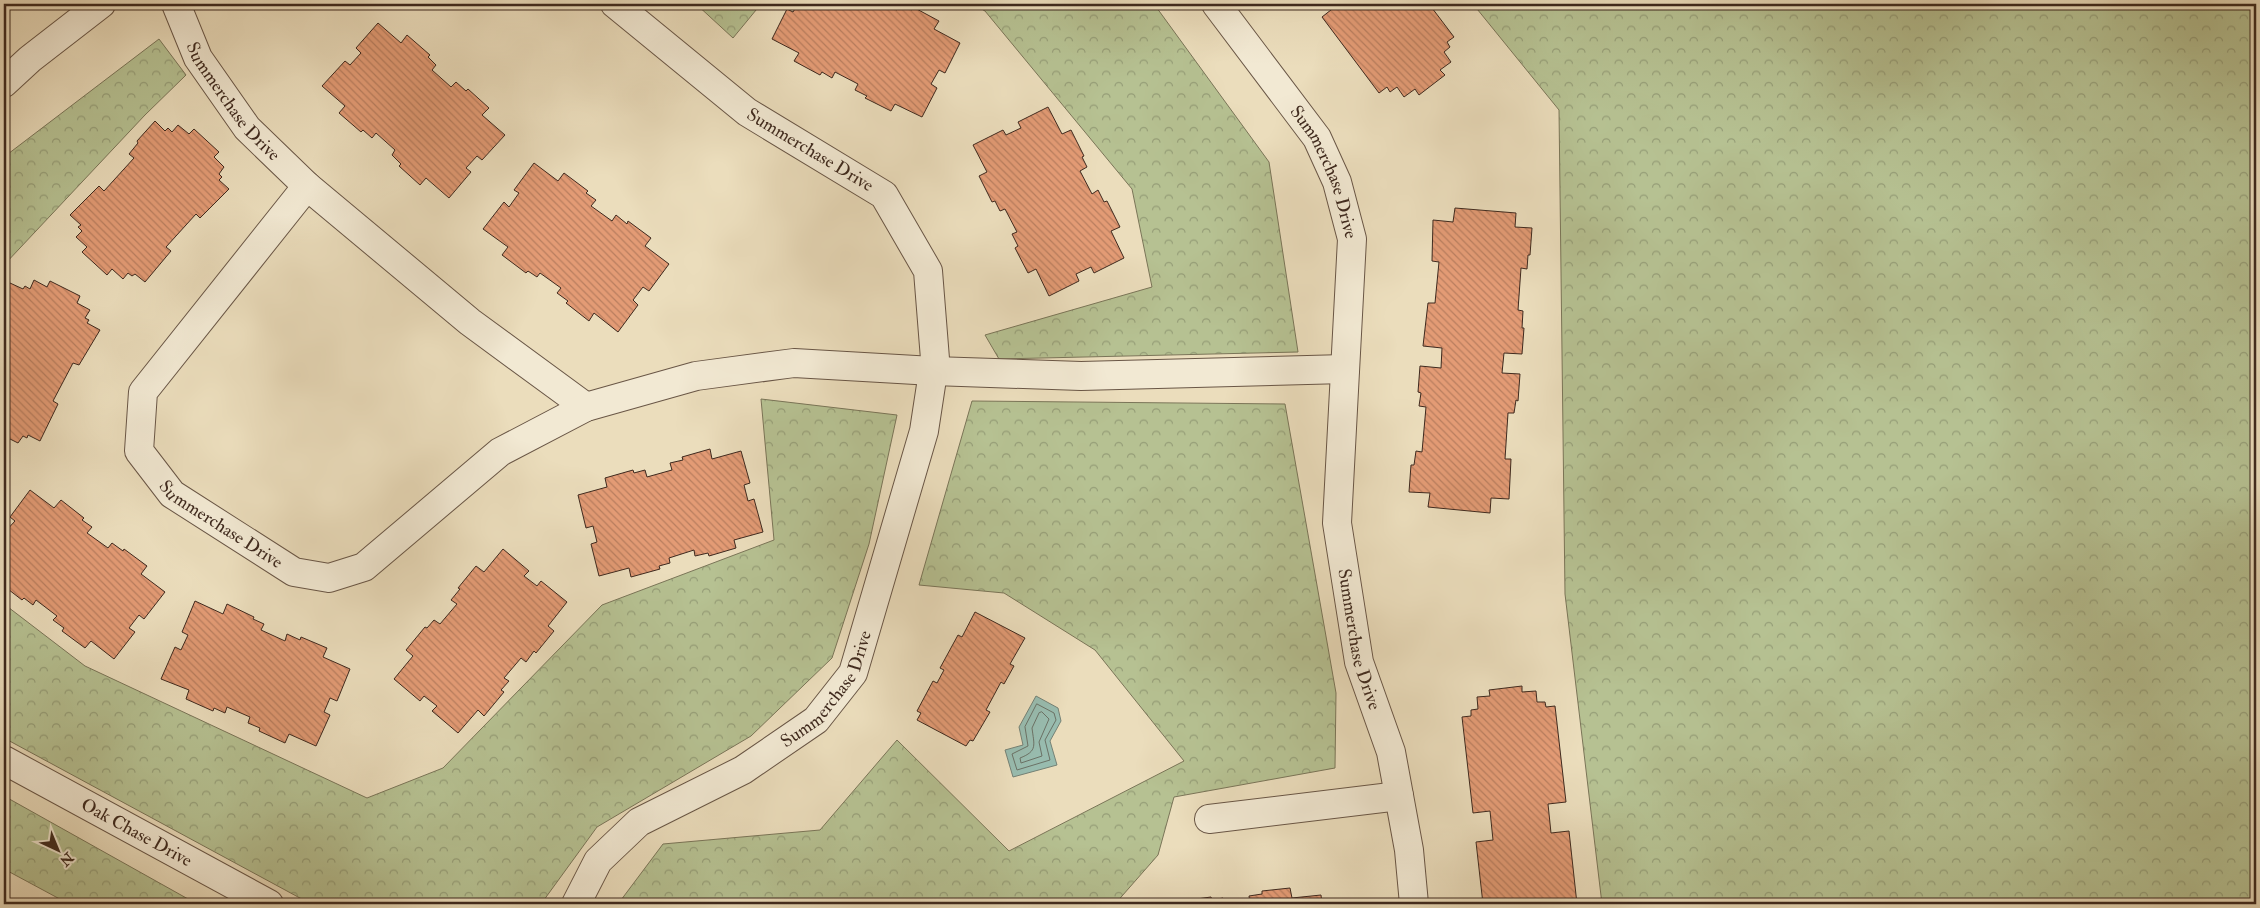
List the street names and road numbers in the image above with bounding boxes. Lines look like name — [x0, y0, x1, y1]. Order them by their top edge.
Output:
street label: Summerchase Drive — [181, 38, 286, 166]
street label: Summerchase Drive — [1285, 101, 1363, 241]
street label: Summerchase Drive — [742, 103, 878, 197]
street label: Summerchase Drive — [154, 475, 288, 574]
street label: Summerchase Drive — [1333, 567, 1387, 713]
street label: Summerchase Drive — [776, 627, 876, 753]
street label: Oak Chase Drive — [77, 793, 197, 872]

